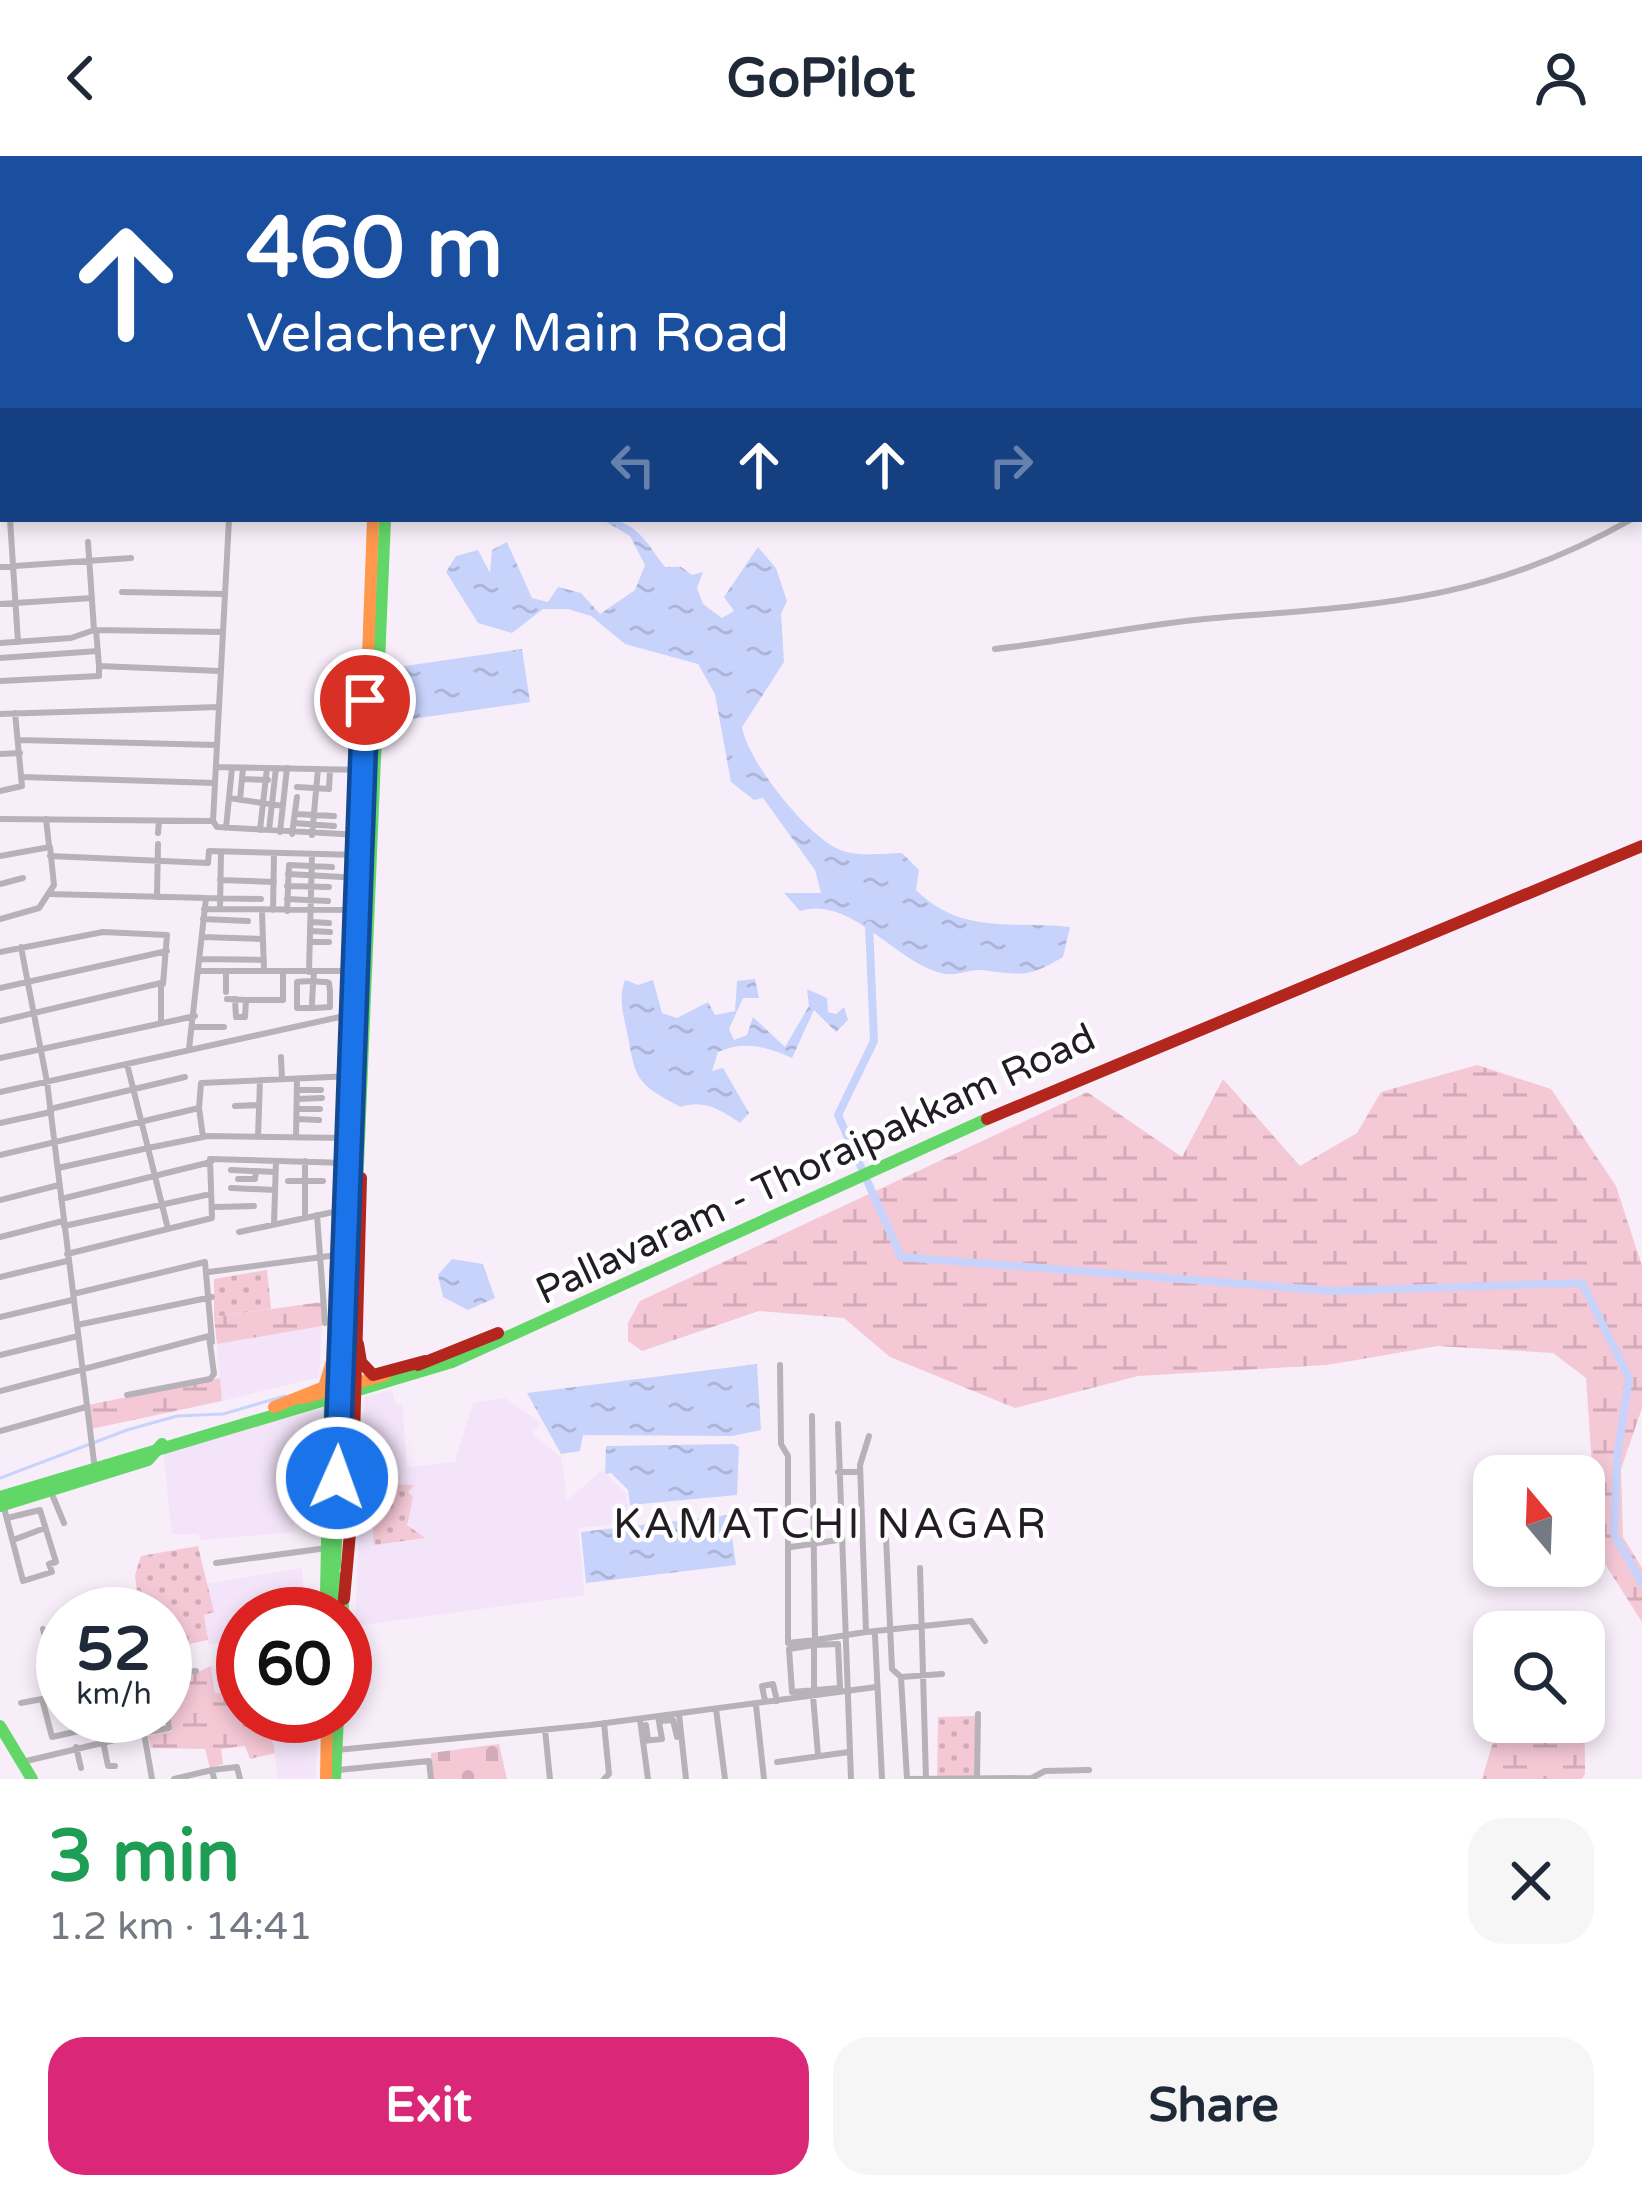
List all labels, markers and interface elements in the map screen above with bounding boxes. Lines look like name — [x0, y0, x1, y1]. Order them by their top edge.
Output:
icon: back — [48, 45, 114, 111]
icon: person — [1528, 45, 1594, 111]
text: GoPilot — [727, 46, 915, 111]
text: 460 m — [246, 199, 503, 300]
icon: ahead — [48, 204, 204, 360]
text: Velachery Main Road — [246, 301, 789, 366]
icon: left — [600, 432, 666, 498]
icon: ahead — [726, 432, 792, 498]
icon: ahead — [852, 432, 918, 498]
icon: right — [978, 432, 1044, 498]
pin — [314, 649, 416, 751]
icon: arrive — [332, 667, 398, 733]
street label: Pallavaram - Thoraipakkam Road — [529, 1014, 1103, 1315]
position arrow — [274, 1415, 400, 1541]
north arrow — [1473, 1455, 1605, 1587]
map controls — [1473, 1455, 1605, 1743]
district label: KAMATCHI NAGAR — [613, 1499, 1049, 1550]
speed limit sign: 60 — [216, 1587, 372, 1743]
button: search — [1473, 1611, 1605, 1743]
text: 52 — [76, 1614, 152, 1686]
text: km/h — [76, 1676, 152, 1713]
text: 3 min — [48, 1814, 240, 1901]
button: close — [1468, 1818, 1594, 1944]
text: 1.2 km · 14:41 — [48, 1903, 313, 1950]
button: Exit — [48, 2037, 809, 2175]
button: Share — [833, 2037, 1594, 2175]

